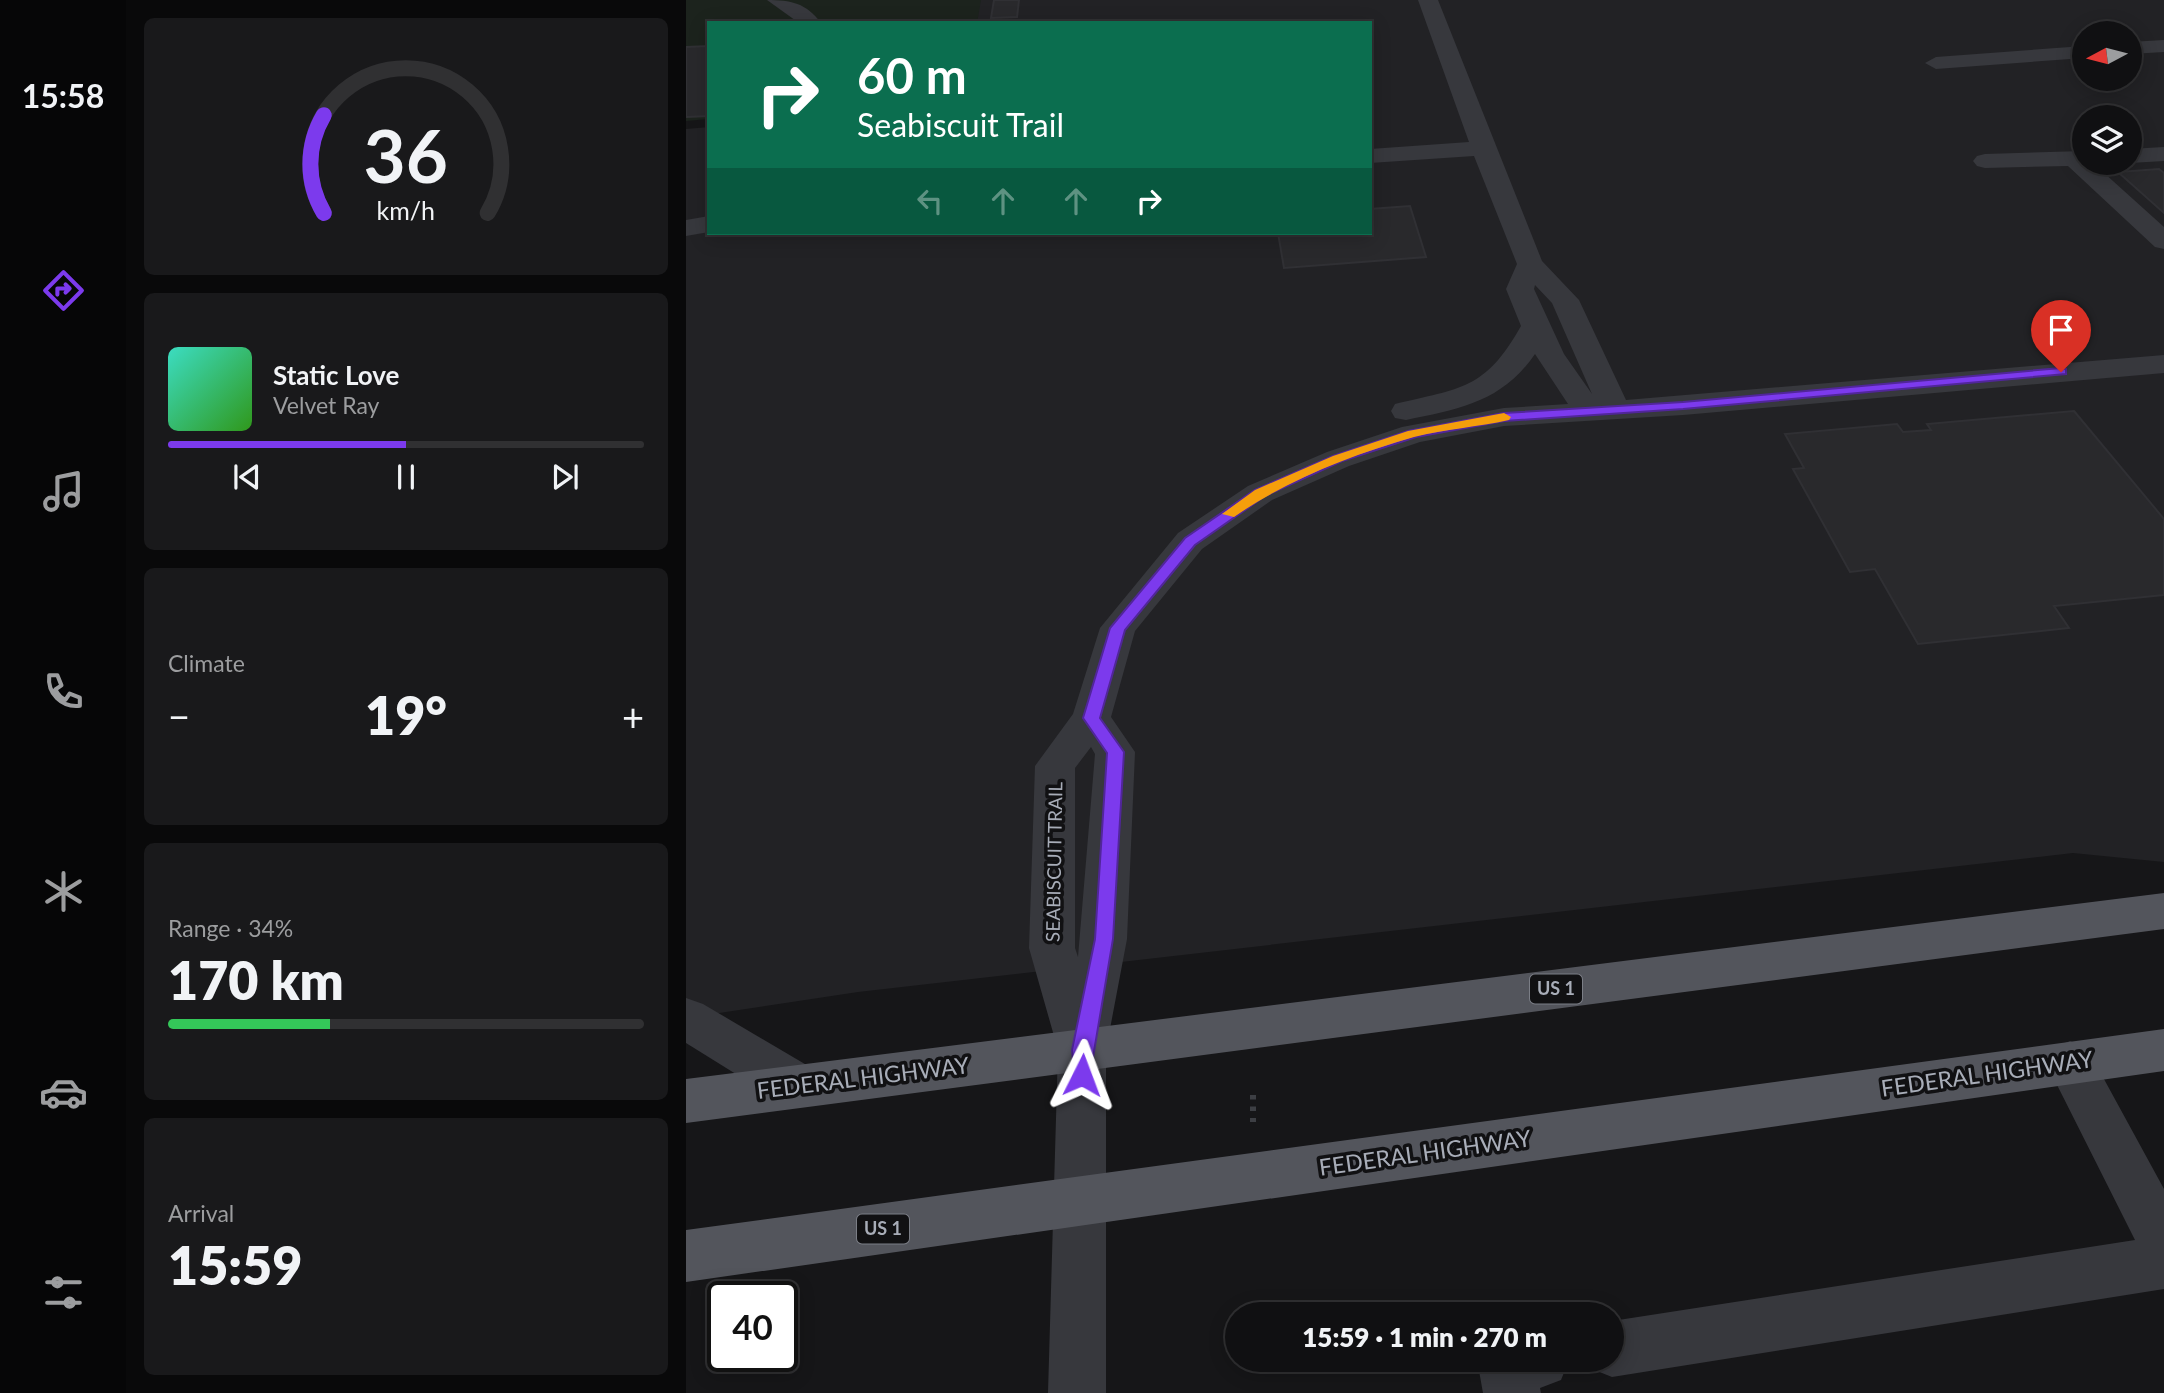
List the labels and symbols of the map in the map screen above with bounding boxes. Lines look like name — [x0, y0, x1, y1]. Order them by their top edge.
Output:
north arrow — [2072, 21, 2142, 91]
pin — [2031, 300, 2091, 372]
street label: SEABISCUIT TRAIL — [1041, 782, 1066, 942]
road number: US 1 — [1530, 974, 1582, 1004]
position arrow — [1045, 1038, 1119, 1112]
street label: FEDERAL HIGHWAY — [1879, 1044, 2095, 1102]
street label: FEDERAL HIGHWAY — [755, 1050, 971, 1104]
street label: FEDERAL HIGHWAY — [1317, 1123, 1533, 1181]
road number: US 1 — [857, 1214, 909, 1244]
speed limit sign: 40 — [707, 1281, 798, 1372]

